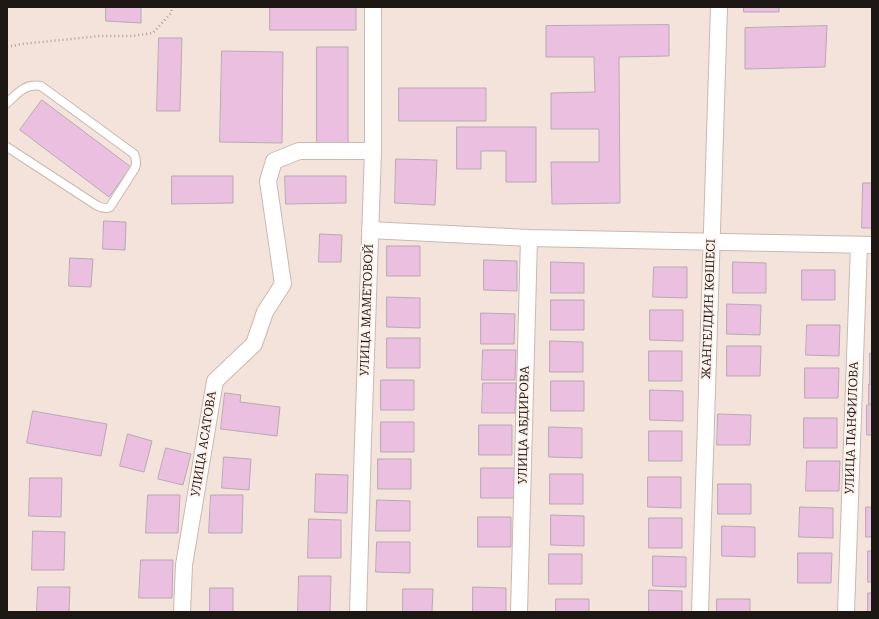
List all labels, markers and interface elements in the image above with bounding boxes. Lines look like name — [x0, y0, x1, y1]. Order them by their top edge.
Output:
street label: ЖАНГЕЛДИН КӨШЕСІ — [699, 239, 719, 379]
street label: УЛИЦА МАМЕТОВОЙ — [357, 244, 377, 376]
street label: УЛИЦА ПАНФИЛОВА — [842, 361, 862, 495]
street label: УЛИЦА АБДИРОВА — [516, 366, 532, 484]
street label: УЛИЦА АСАТОВА — [189, 390, 219, 498]

